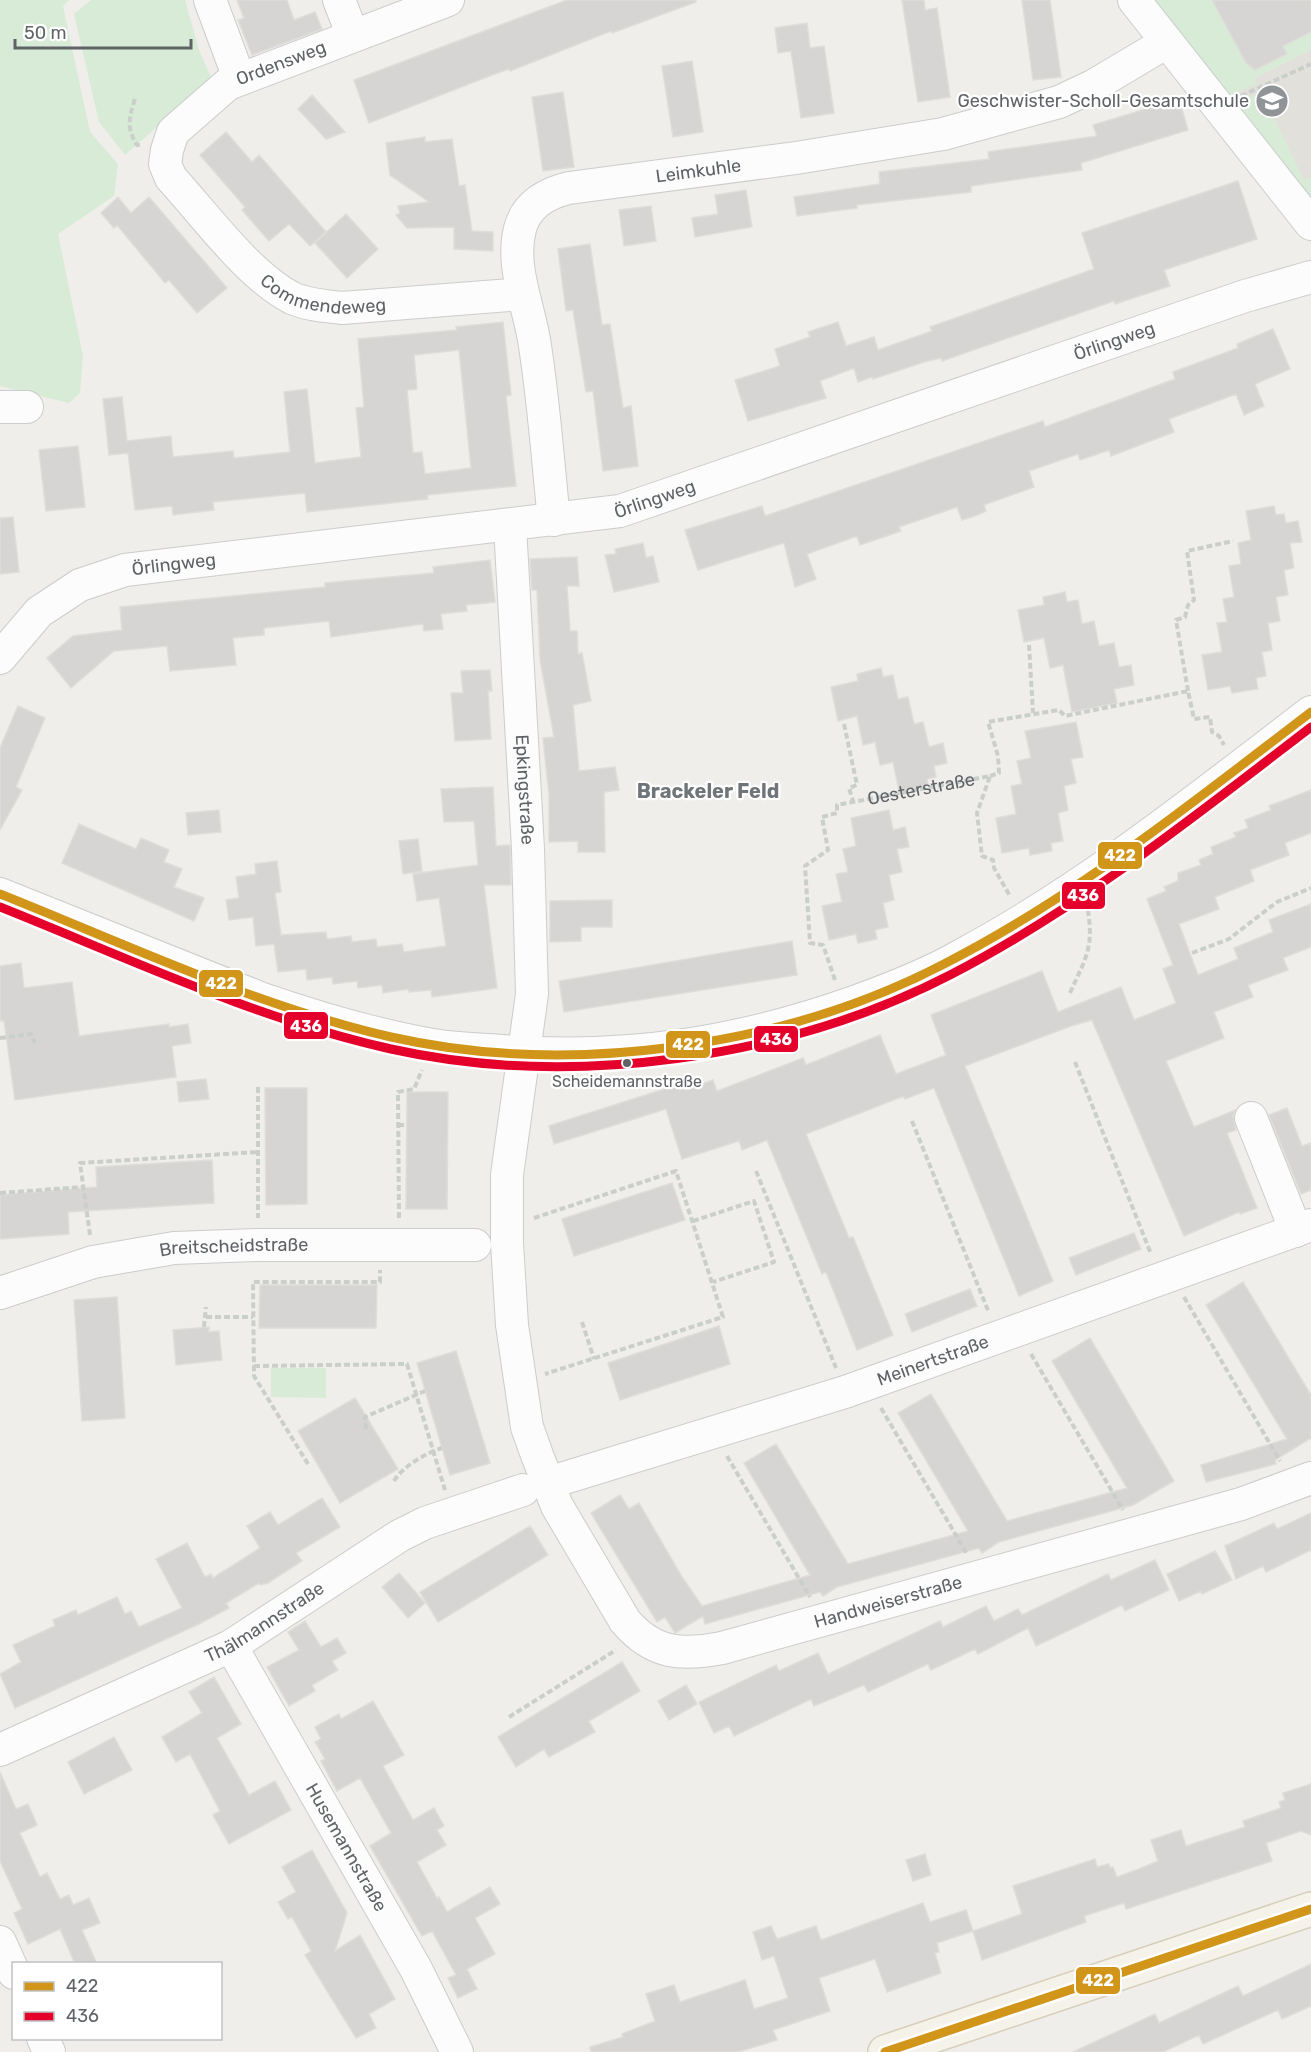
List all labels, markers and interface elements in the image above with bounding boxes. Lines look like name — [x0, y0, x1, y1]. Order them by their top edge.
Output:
scale bar — [15, 12, 190, 50]
text: 50 m — [24, 22, 67, 44]
street label: Ordensweg — [233, 36, 329, 90]
school or university icon: Geschwister-Scholl-Gesamtschule — [1254, 83, 1290, 119]
place label: Geschwister-Scholl-Gesamtschule — [957, 90, 1249, 112]
street label: Leimkuhle — [654, 154, 742, 187]
street label: Commendeweg — [256, 269, 387, 319]
street label: Örlingweg — [1071, 317, 1158, 365]
street label: Örlingweg — [611, 475, 698, 523]
street label: Örlingweg — [131, 548, 217, 580]
street label: Epkingstraße — [511, 734, 539, 845]
street label: Oesterstraße — [866, 768, 977, 810]
district label: Brackeler Feld — [637, 779, 779, 803]
line badge: 422 — [1097, 841, 1143, 870]
text: 422 — [1104, 846, 1136, 865]
line badge: 436 — [1061, 881, 1106, 910]
text: 436 — [1067, 886, 1099, 905]
line badge: 422 — [198, 969, 244, 998]
text: 422 — [205, 974, 237, 993]
line badge: 436 — [283, 1011, 329, 1040]
text: 436 — [290, 1017, 322, 1036]
line badge: 436 — [753, 1025, 799, 1053]
line badge: 422 — [665, 1030, 711, 1059]
text: 436 — [760, 1030, 792, 1049]
text: 422 — [672, 1035, 704, 1054]
marker: Scheidemannstraße — [621, 1057, 633, 1069]
place label: Scheidemannstraße — [552, 1072, 702, 1091]
street label: Breitscheidstraße — [158, 1234, 308, 1261]
street label: Meinertstraße — [874, 1330, 992, 1391]
street label: Handweiserstraße — [812, 1571, 965, 1633]
street label: Thälmannstraße — [201, 1577, 328, 1667]
street label: Husemannstraße — [301, 1779, 392, 1915]
legend — [12, 1962, 222, 2040]
line badge: 422 — [1075, 1966, 1121, 1995]
text: 422 — [1082, 1971, 1114, 1990]
text: 422 — [66, 1975, 98, 1997]
text: 436 — [66, 2005, 99, 2027]

